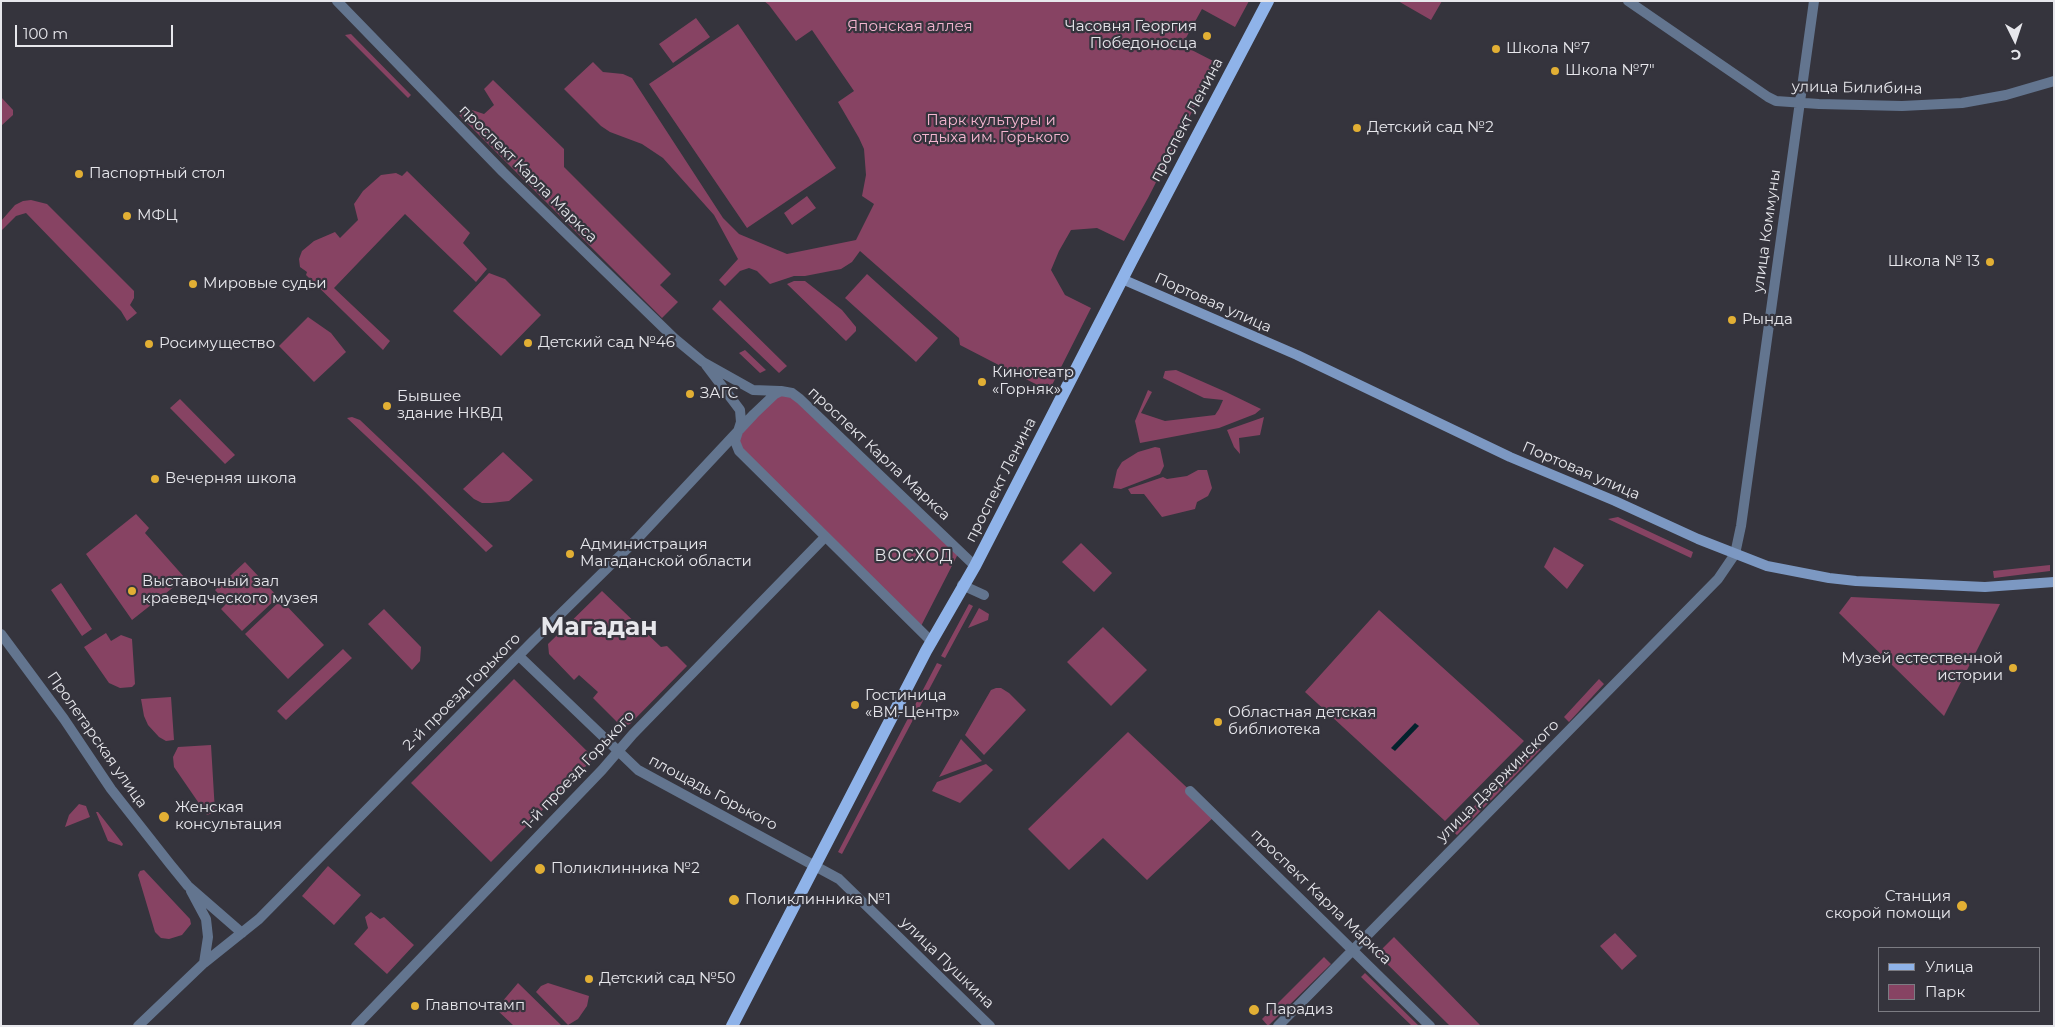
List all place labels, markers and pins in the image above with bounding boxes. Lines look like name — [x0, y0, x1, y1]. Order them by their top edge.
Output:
place label: Часовня Георгия Победоносца — [1065, 18, 1197, 53]
marker: Часовня Георгия Победоносца — [1201, 30, 1213, 42]
place label: Школа №7 — [1506, 40, 1590, 58]
marker: Школа №7 — [1490, 43, 1502, 55]
place label: Школа №7" — [1565, 62, 1655, 80]
marker: Школа №7" — [1549, 65, 1561, 77]
place label: Детский сад №2 — [1367, 119, 1494, 137]
marker: Детский сад №2 — [1351, 122, 1363, 134]
place label: Паспортный стол — [89, 165, 225, 183]
marker: Паспортный стол — [73, 168, 85, 180]
place label: МФЦ — [137, 207, 178, 225]
marker: МФЦ — [121, 210, 133, 222]
place label: Школа № 13 — [1888, 253, 1980, 271]
marker: Школа № 13 — [1984, 256, 1996, 268]
place label: Мировые судьи — [203, 275, 327, 293]
marker: Мировые судьи — [187, 278, 199, 290]
place label: Рында — [1742, 311, 1793, 329]
marker: Рында — [1726, 314, 1738, 326]
place label: Детский сад №46 — [538, 334, 675, 352]
place label: Росимущество — [159, 335, 275, 353]
marker: Детский сад №46 — [522, 337, 534, 349]
marker: Росимущество — [143, 338, 155, 350]
place label: Кинотеатр «Горняк» — [992, 364, 1074, 399]
marker: Кинотеатр «Горняк» — [976, 376, 988, 388]
place label: ЗАГС — [700, 385, 738, 403]
place label: Бывшее здание НКВД — [397, 388, 503, 423]
marker: ЗАГС — [684, 388, 696, 400]
marker: Бывшее здание НКВД — [381, 400, 393, 412]
place label: Вечерняя школа — [165, 470, 296, 488]
marker: Вечерняя школа — [149, 473, 161, 485]
place label: Администрация Магаданской области — [580, 536, 752, 571]
marker: Администрация Магаданской области — [564, 548, 576, 560]
place label: Выставочный зал краеведческого музея — [142, 573, 318, 608]
marker: Выставочный зал краеведческого музея — [126, 585, 138, 597]
place label: Музей естественной истории — [1841, 650, 2003, 685]
marker: Музей естественной истории — [2007, 662, 2019, 674]
place label: Гостиница «ВМ-Центр» — [865, 687, 960, 722]
marker: Гостиница «ВМ-Центр» — [849, 699, 861, 711]
place label: Областная детская библиотека — [1228, 704, 1376, 739]
marker: Областная детская библиотека — [1212, 716, 1224, 728]
place label: Женская консультация — [175, 799, 282, 834]
marker: Женская консультация — [157, 810, 171, 824]
place label: Поликлинника №2 — [551, 860, 700, 878]
marker: Поликлинника №2 — [533, 862, 547, 876]
place label: Станция скорой помощи — [1825, 888, 1951, 923]
place label: Поликлинника №1 — [745, 891, 891, 909]
marker: Поликлинника №1 — [727, 893, 741, 907]
marker: Станция скорой помощи — [1955, 899, 1969, 913]
place label: Детский сад №50 — [599, 970, 735, 988]
marker: Детский сад №50 — [583, 973, 595, 985]
place label: Главпочтамп — [425, 997, 525, 1015]
marker: Главпочтамп — [409, 1000, 421, 1012]
place label: Парадиз — [1265, 1001, 1333, 1019]
marker: Парадиз — [1247, 1003, 1261, 1017]

